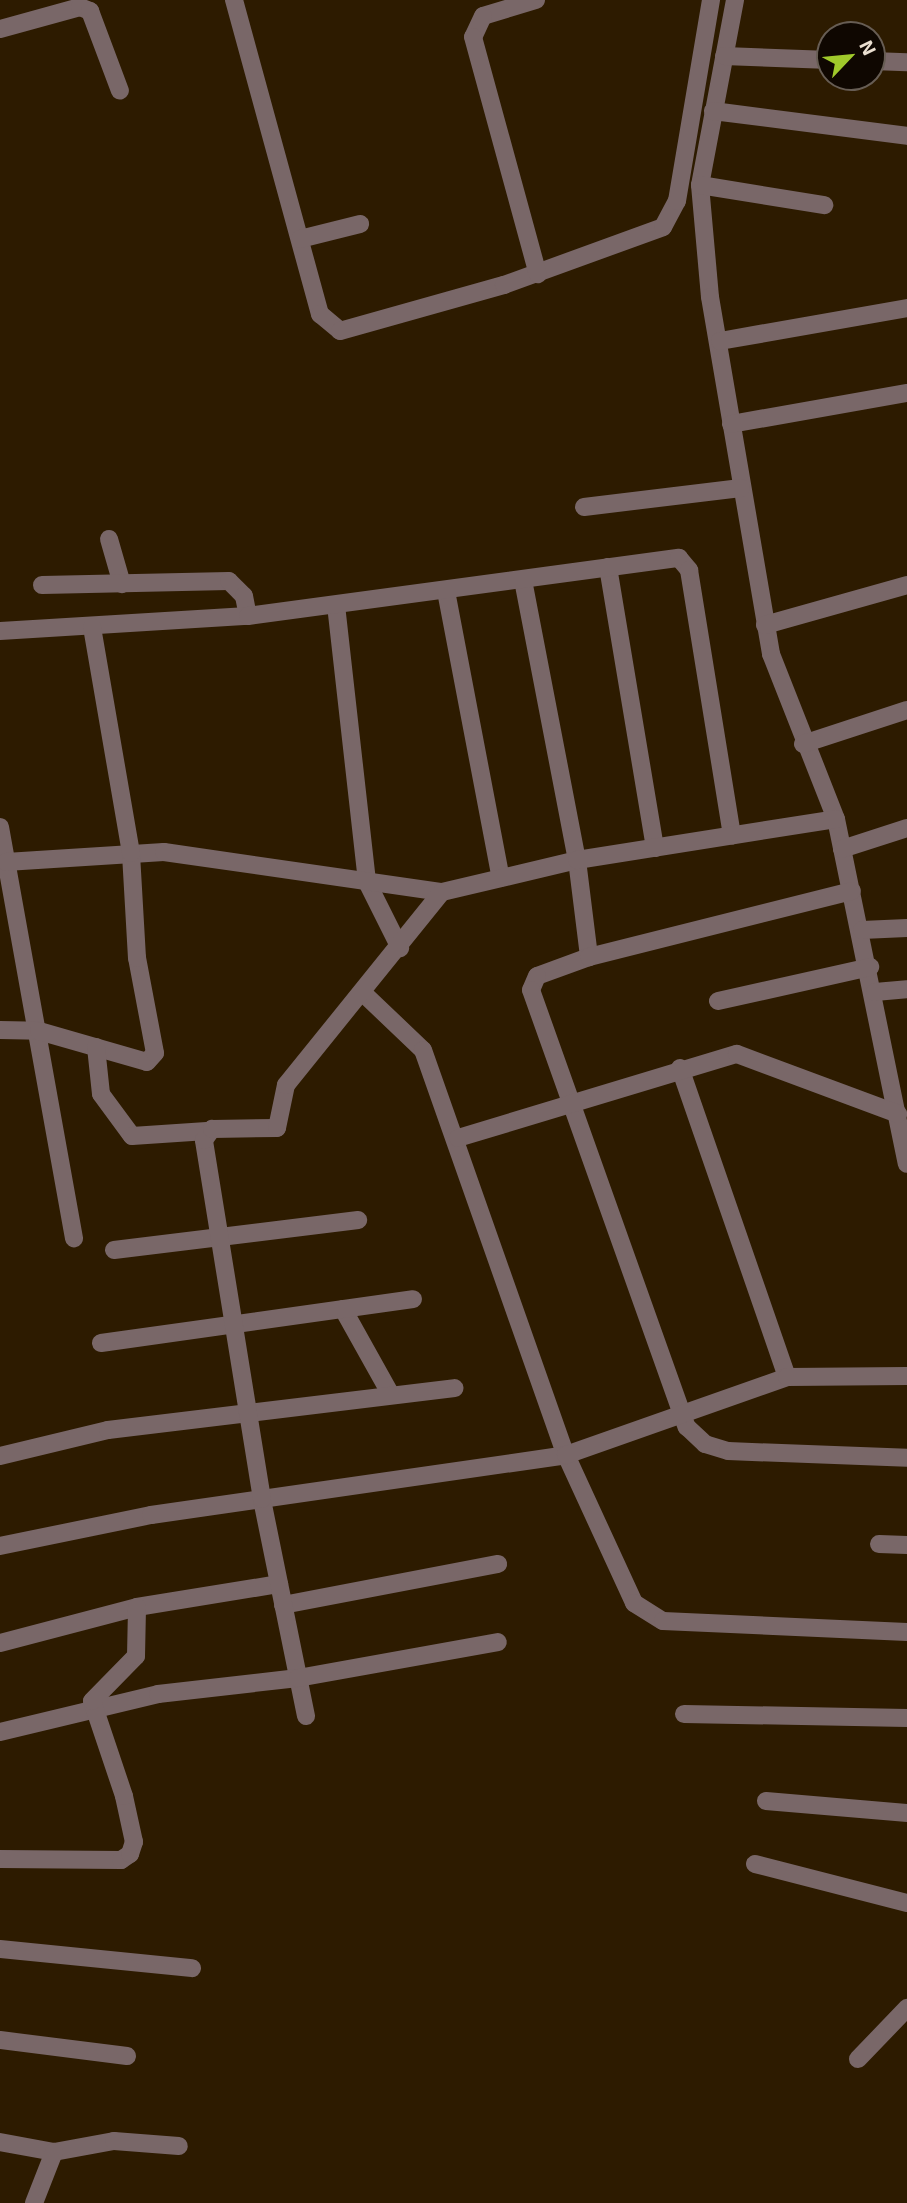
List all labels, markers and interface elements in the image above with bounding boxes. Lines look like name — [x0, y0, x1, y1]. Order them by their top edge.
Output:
north arrow — [816, 21, 886, 91]
text: N — [855, 36, 882, 59]

